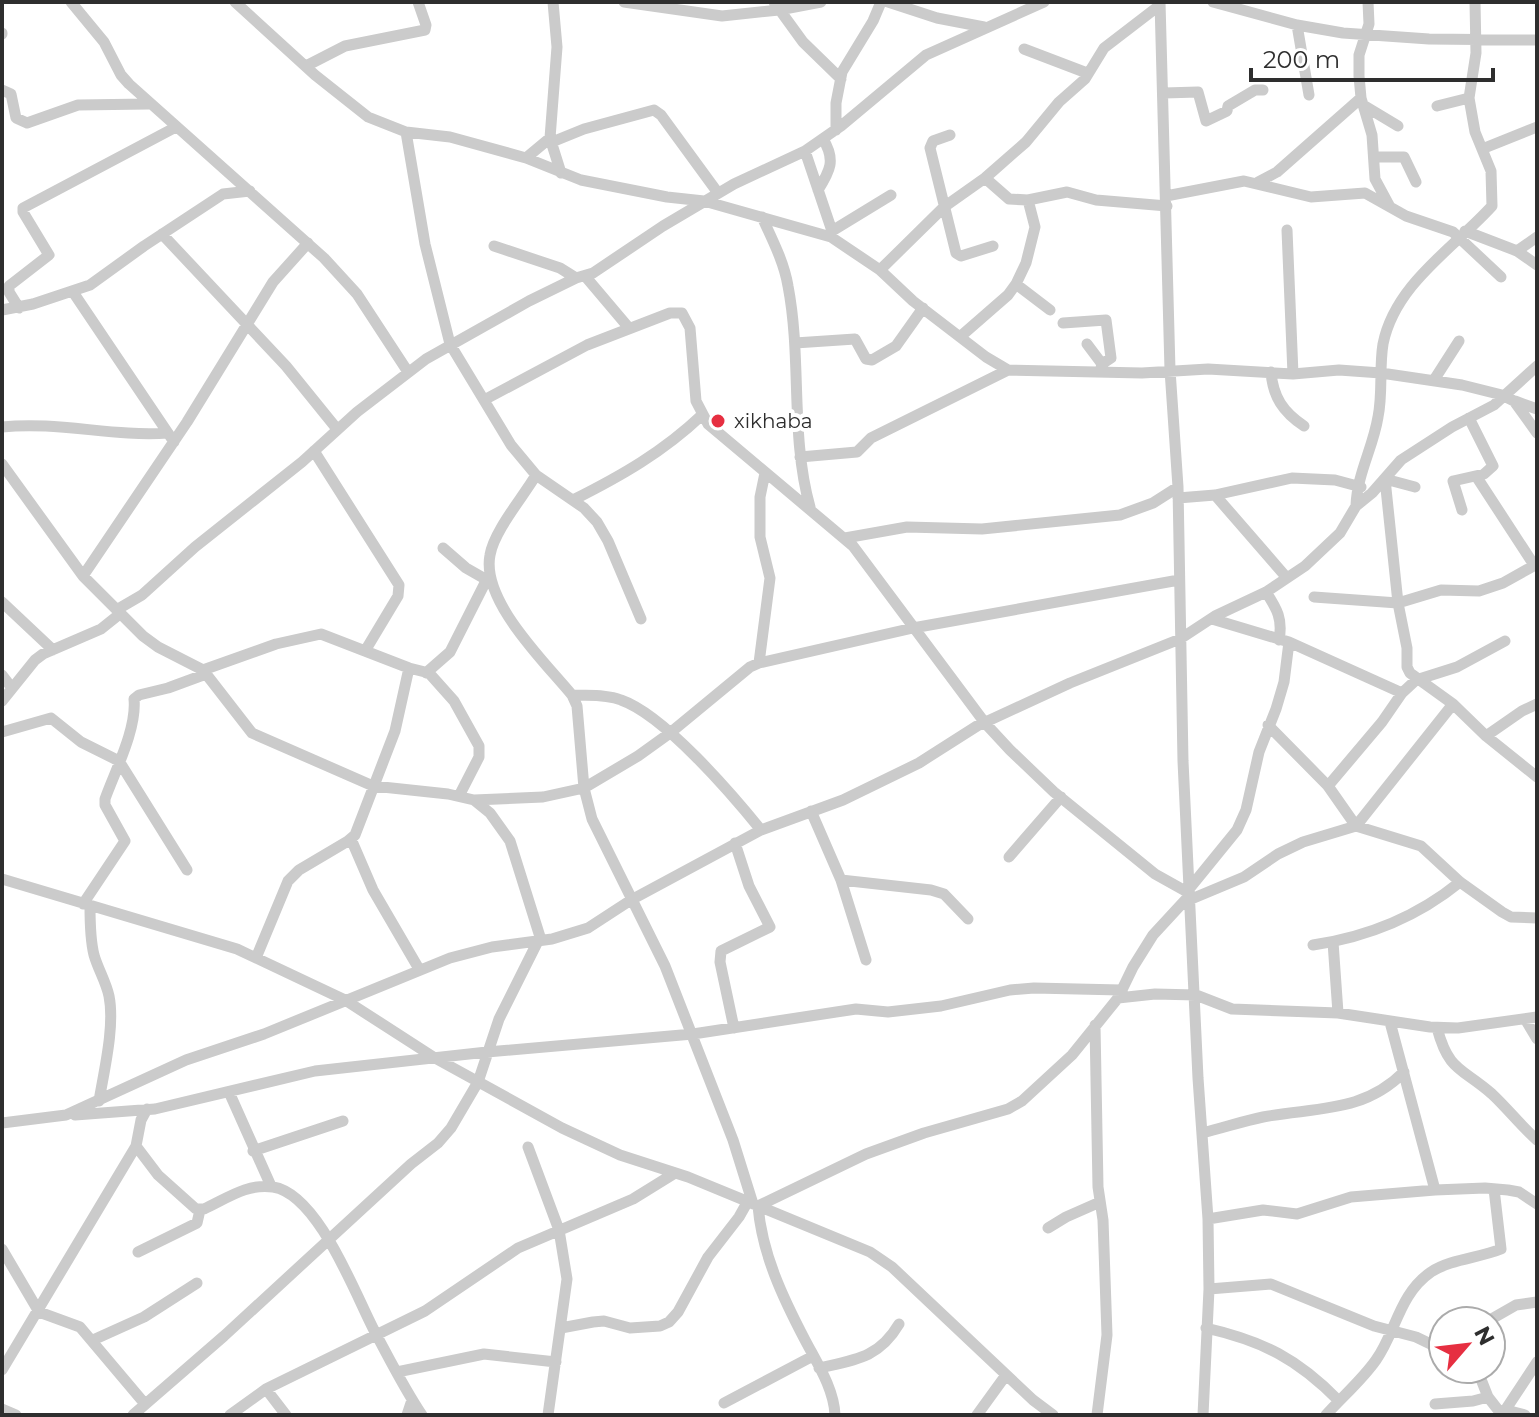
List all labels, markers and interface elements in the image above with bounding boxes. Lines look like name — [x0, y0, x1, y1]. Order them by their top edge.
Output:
scale bar — [1251, 32, 1493, 82]
text: 200 m — [1263, 45, 1340, 74]
place label: xikhaba — [734, 409, 813, 433]
marker: xikhaba — [709, 412, 727, 430]
north arrow — [1427, 1305, 1507, 1385]
text: N — [1468, 1322, 1500, 1350]

